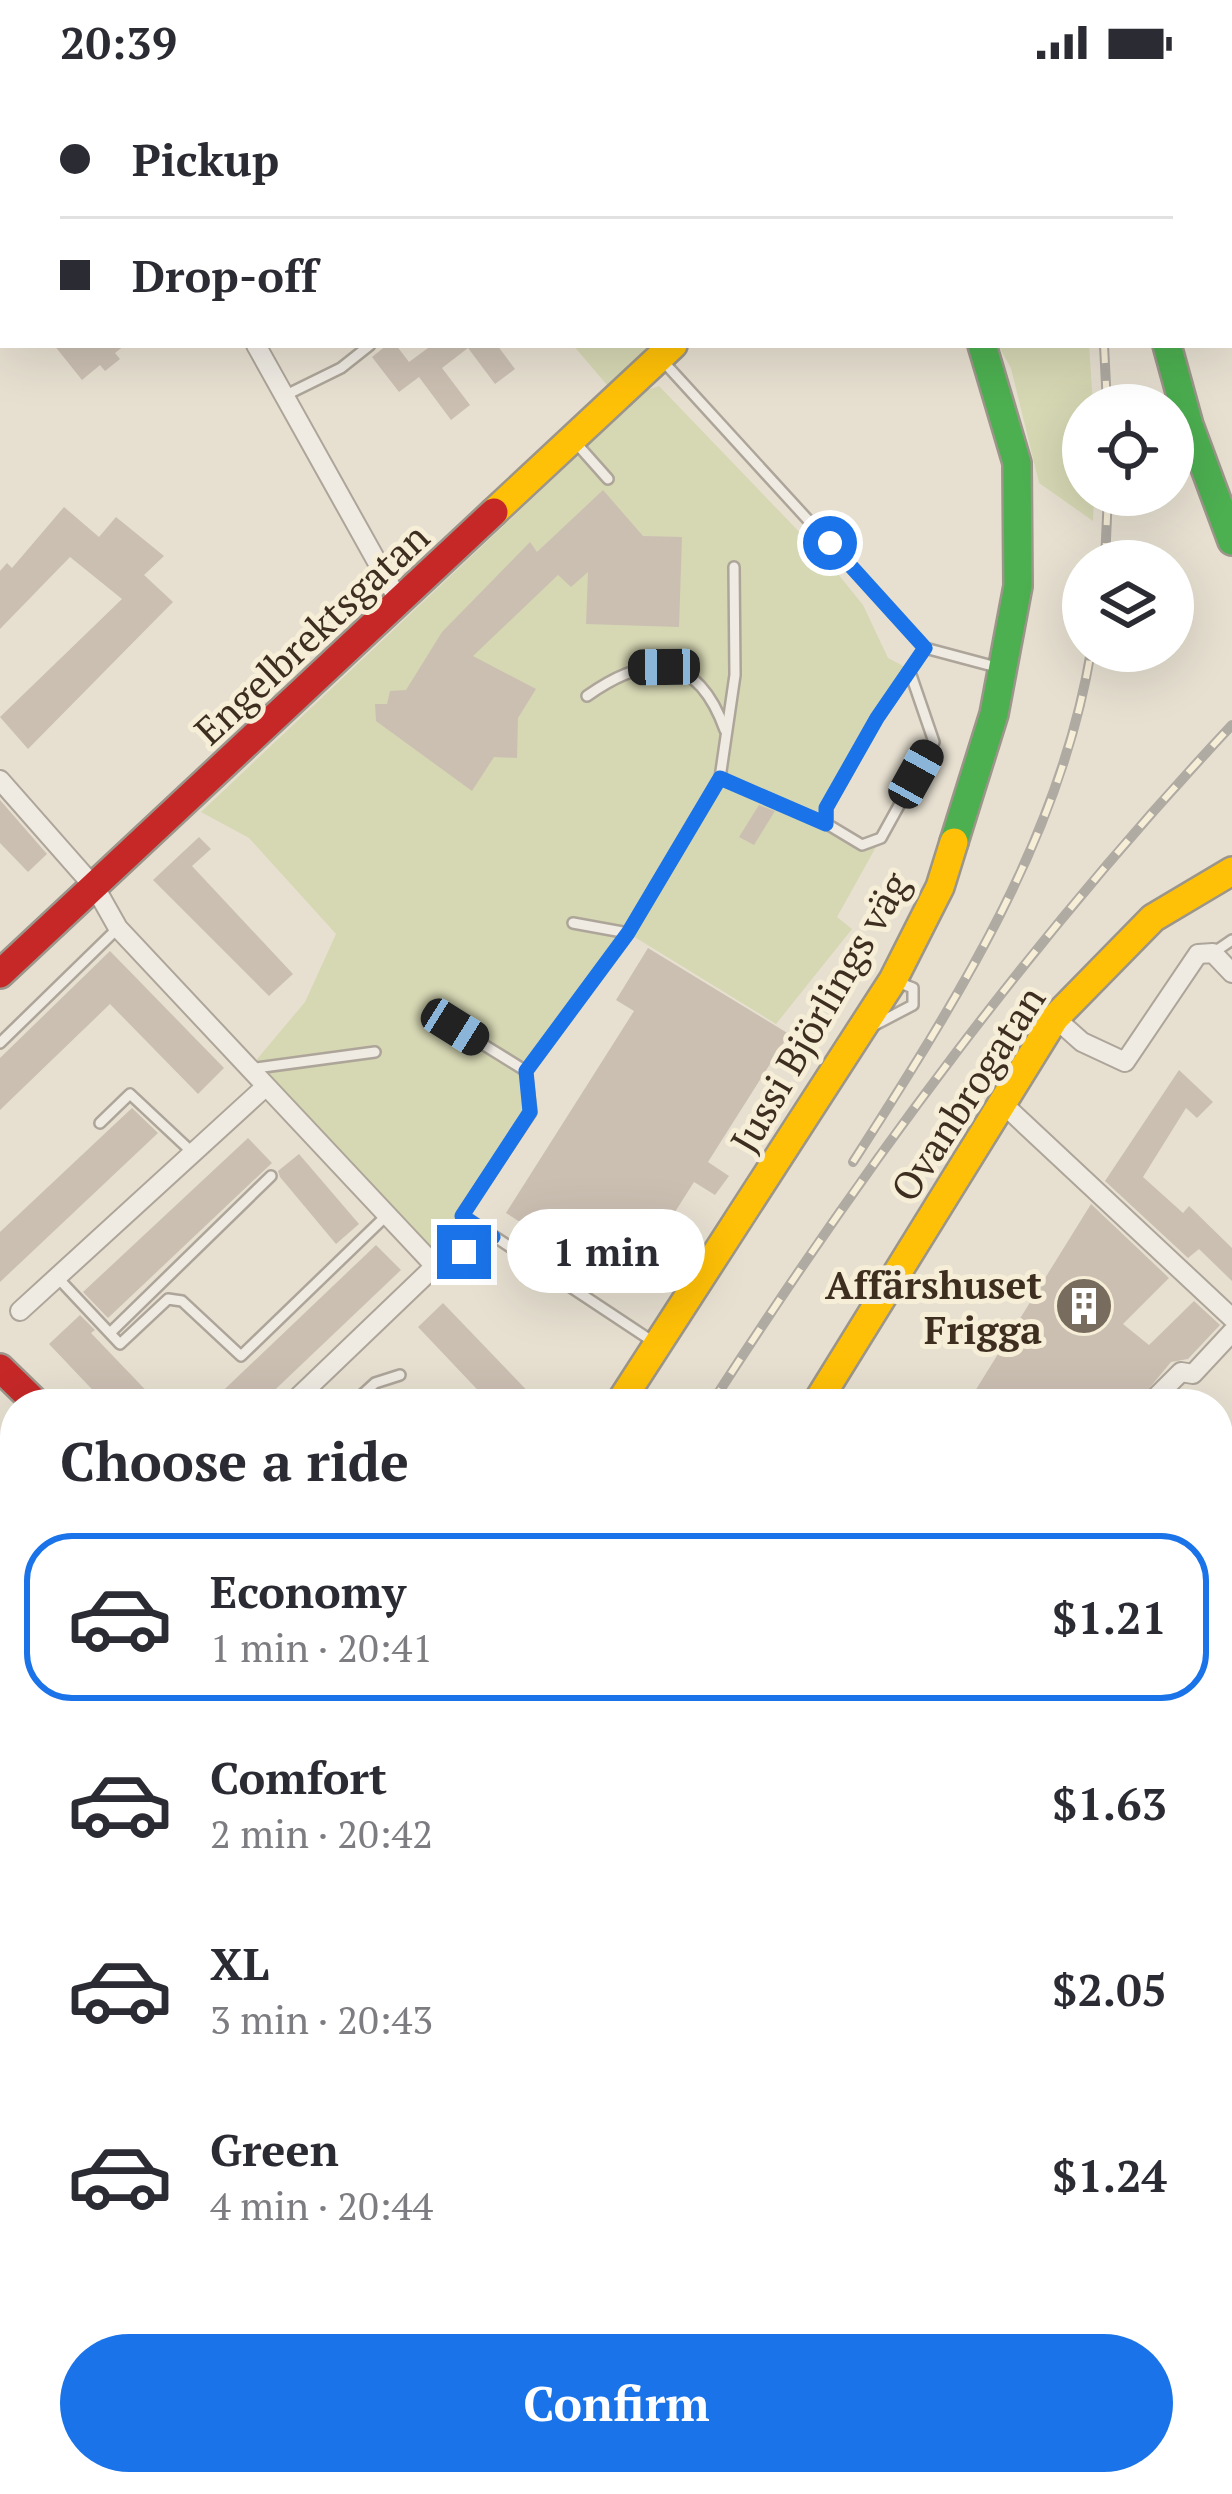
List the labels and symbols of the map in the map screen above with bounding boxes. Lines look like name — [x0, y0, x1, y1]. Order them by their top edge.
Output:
street label: Engelbrektsgatan — [183, 511, 439, 755]
route start — [803, 516, 857, 570]
car — [628, 648, 700, 686]
car — [883, 734, 949, 814]
street label: Jussi Björlings väg — [717, 862, 921, 1162]
street label: Ovanbrogatan — [878, 975, 1056, 1211]
car — [415, 993, 495, 1061]
callout: 1 min — [506, 1210, 704, 1294]
route end — [437, 1225, 491, 1279]
place label: Affärshuset Frigga — [825, 1258, 1042, 1355]
building icon: Affärshuset Frigga — [1053, 1275, 1115, 1337]

